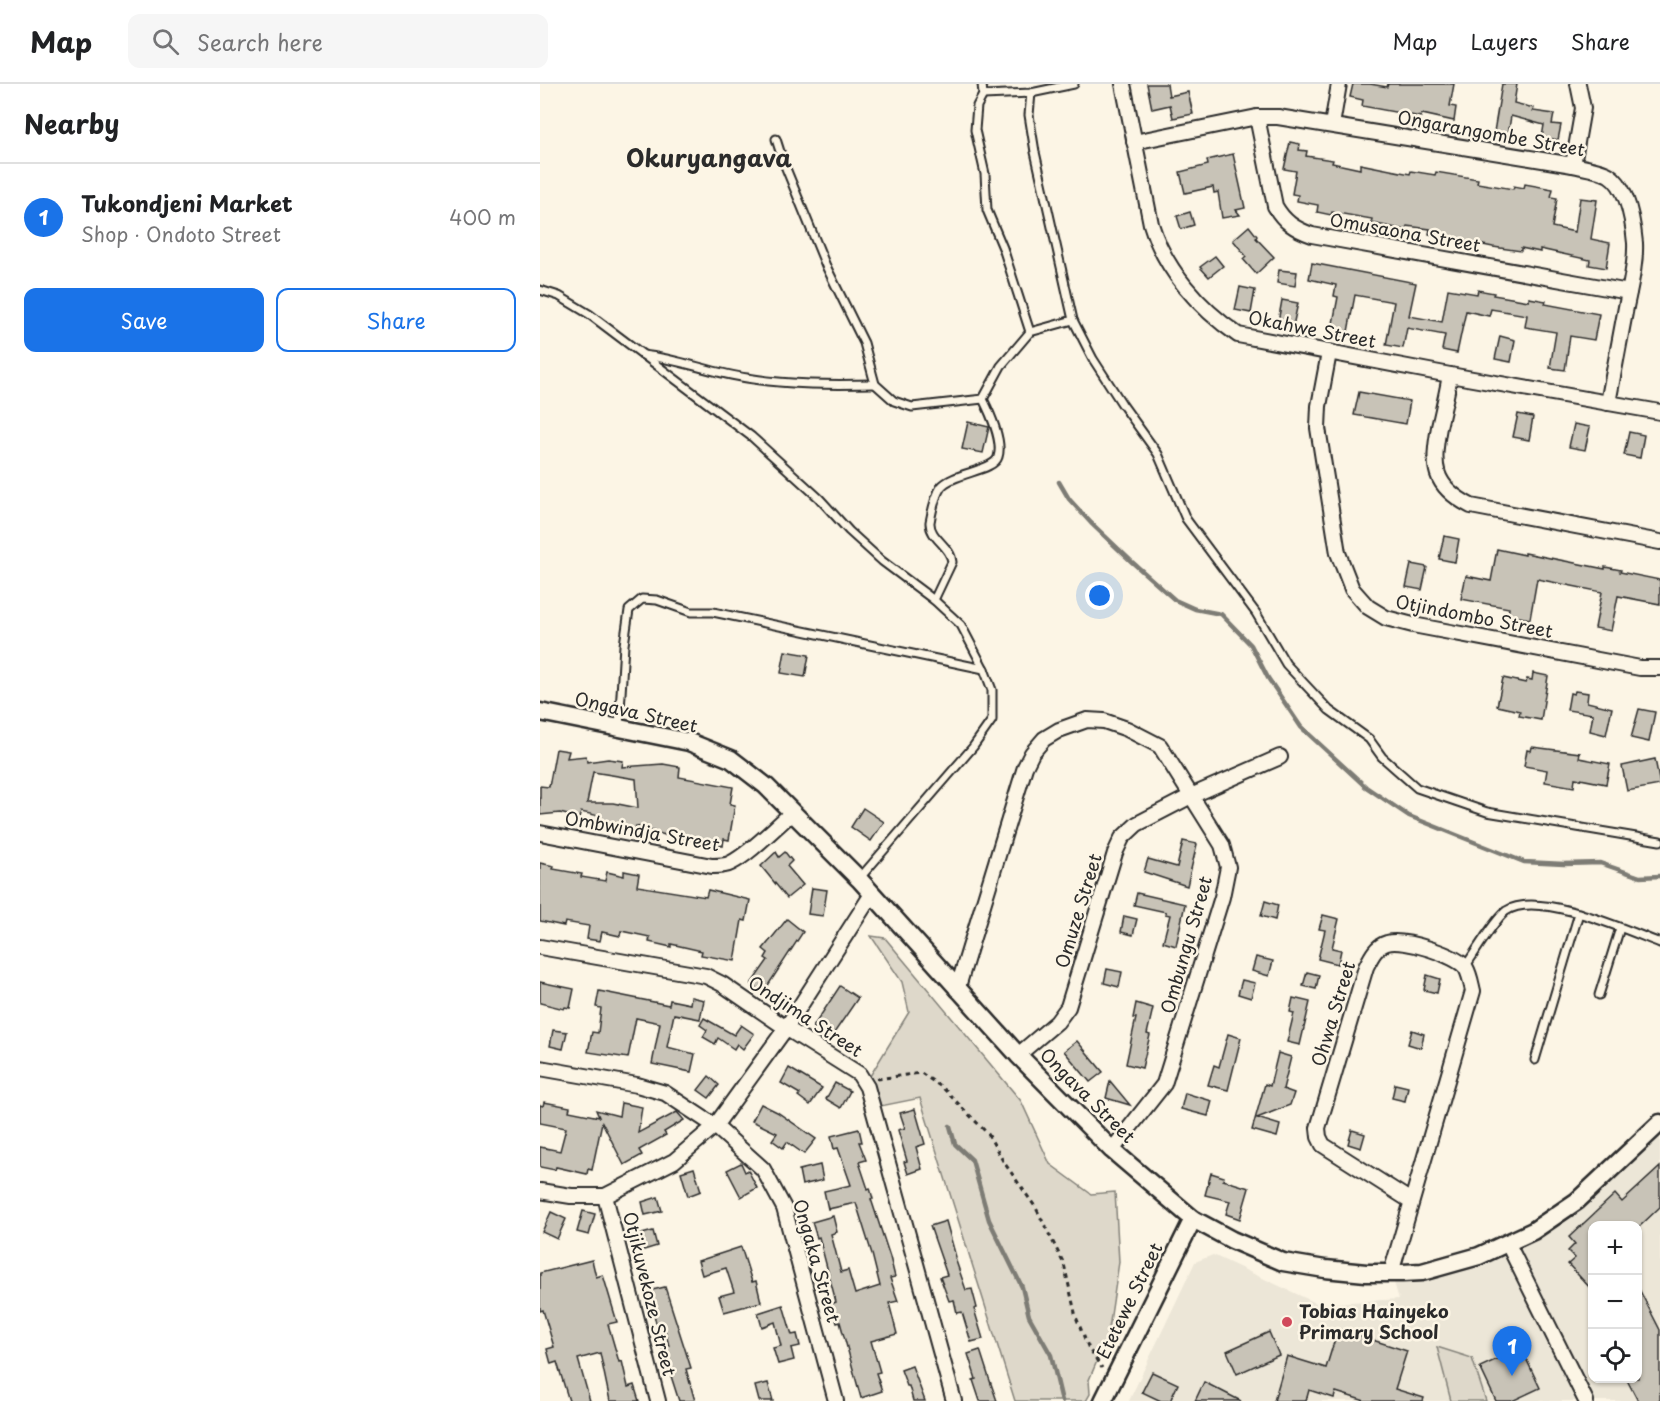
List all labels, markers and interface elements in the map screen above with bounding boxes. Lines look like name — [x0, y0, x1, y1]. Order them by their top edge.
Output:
search box — [128, 14, 548, 68]
text: Map — [30, 20, 92, 63]
icon: search — [149, 25, 182, 58]
text: Search here — [197, 25, 323, 58]
text: Map — [1393, 25, 1437, 57]
text: Layers — [1470, 25, 1538, 57]
text: Share — [1571, 25, 1630, 57]
street label: Ongarangombe Street — [1395, 103, 1587, 162]
text: Nearby — [24, 104, 119, 143]
district label: Okuryangava — [626, 139, 792, 175]
text: Tukondjeni Market — [81, 186, 293, 219]
text: 1 — [39, 202, 48, 232]
text: 400 m — [449, 202, 516, 232]
street label: Omusaona Street — [1328, 205, 1483, 258]
text: Shop · Ondoto Street — [81, 219, 281, 249]
button: Save — [24, 288, 264, 352]
button: Share — [276, 288, 516, 352]
street label: Okahwe Street — [1246, 303, 1378, 354]
your location — [1085, 581, 1114, 610]
street label: Otjindombo Street — [1393, 587, 1555, 644]
street label: Ongava Street — [572, 684, 700, 739]
street label: Ombwindja Street — [563, 804, 722, 857]
street label: Omuze Street — [1047, 850, 1108, 971]
street label: Ombungu Street — [1153, 873, 1218, 1017]
street label: Ohwa Street — [1304, 958, 1361, 1070]
street label: Ondjima Street — [743, 969, 868, 1063]
street label: Ongava Street — [1034, 1041, 1142, 1149]
street label: Ongaka Street — [787, 1196, 848, 1325]
street label: Otjikuvekoze Street — [617, 1209, 684, 1379]
map controls — [1588, 1221, 1642, 1383]
button: + — [1588, 1221, 1642, 1275]
street label: Etetewe Street — [1089, 1238, 1168, 1363]
button: − — [1588, 1275, 1642, 1329]
place label: Tobias Hainyeko Primary School — [1299, 1297, 1449, 1345]
marker: Tobias Hainyeko Primary School — [1280, 1315, 1294, 1329]
pin: 1 — [1492, 1326, 1532, 1376]
button: locate — [1588, 1329, 1642, 1383]

